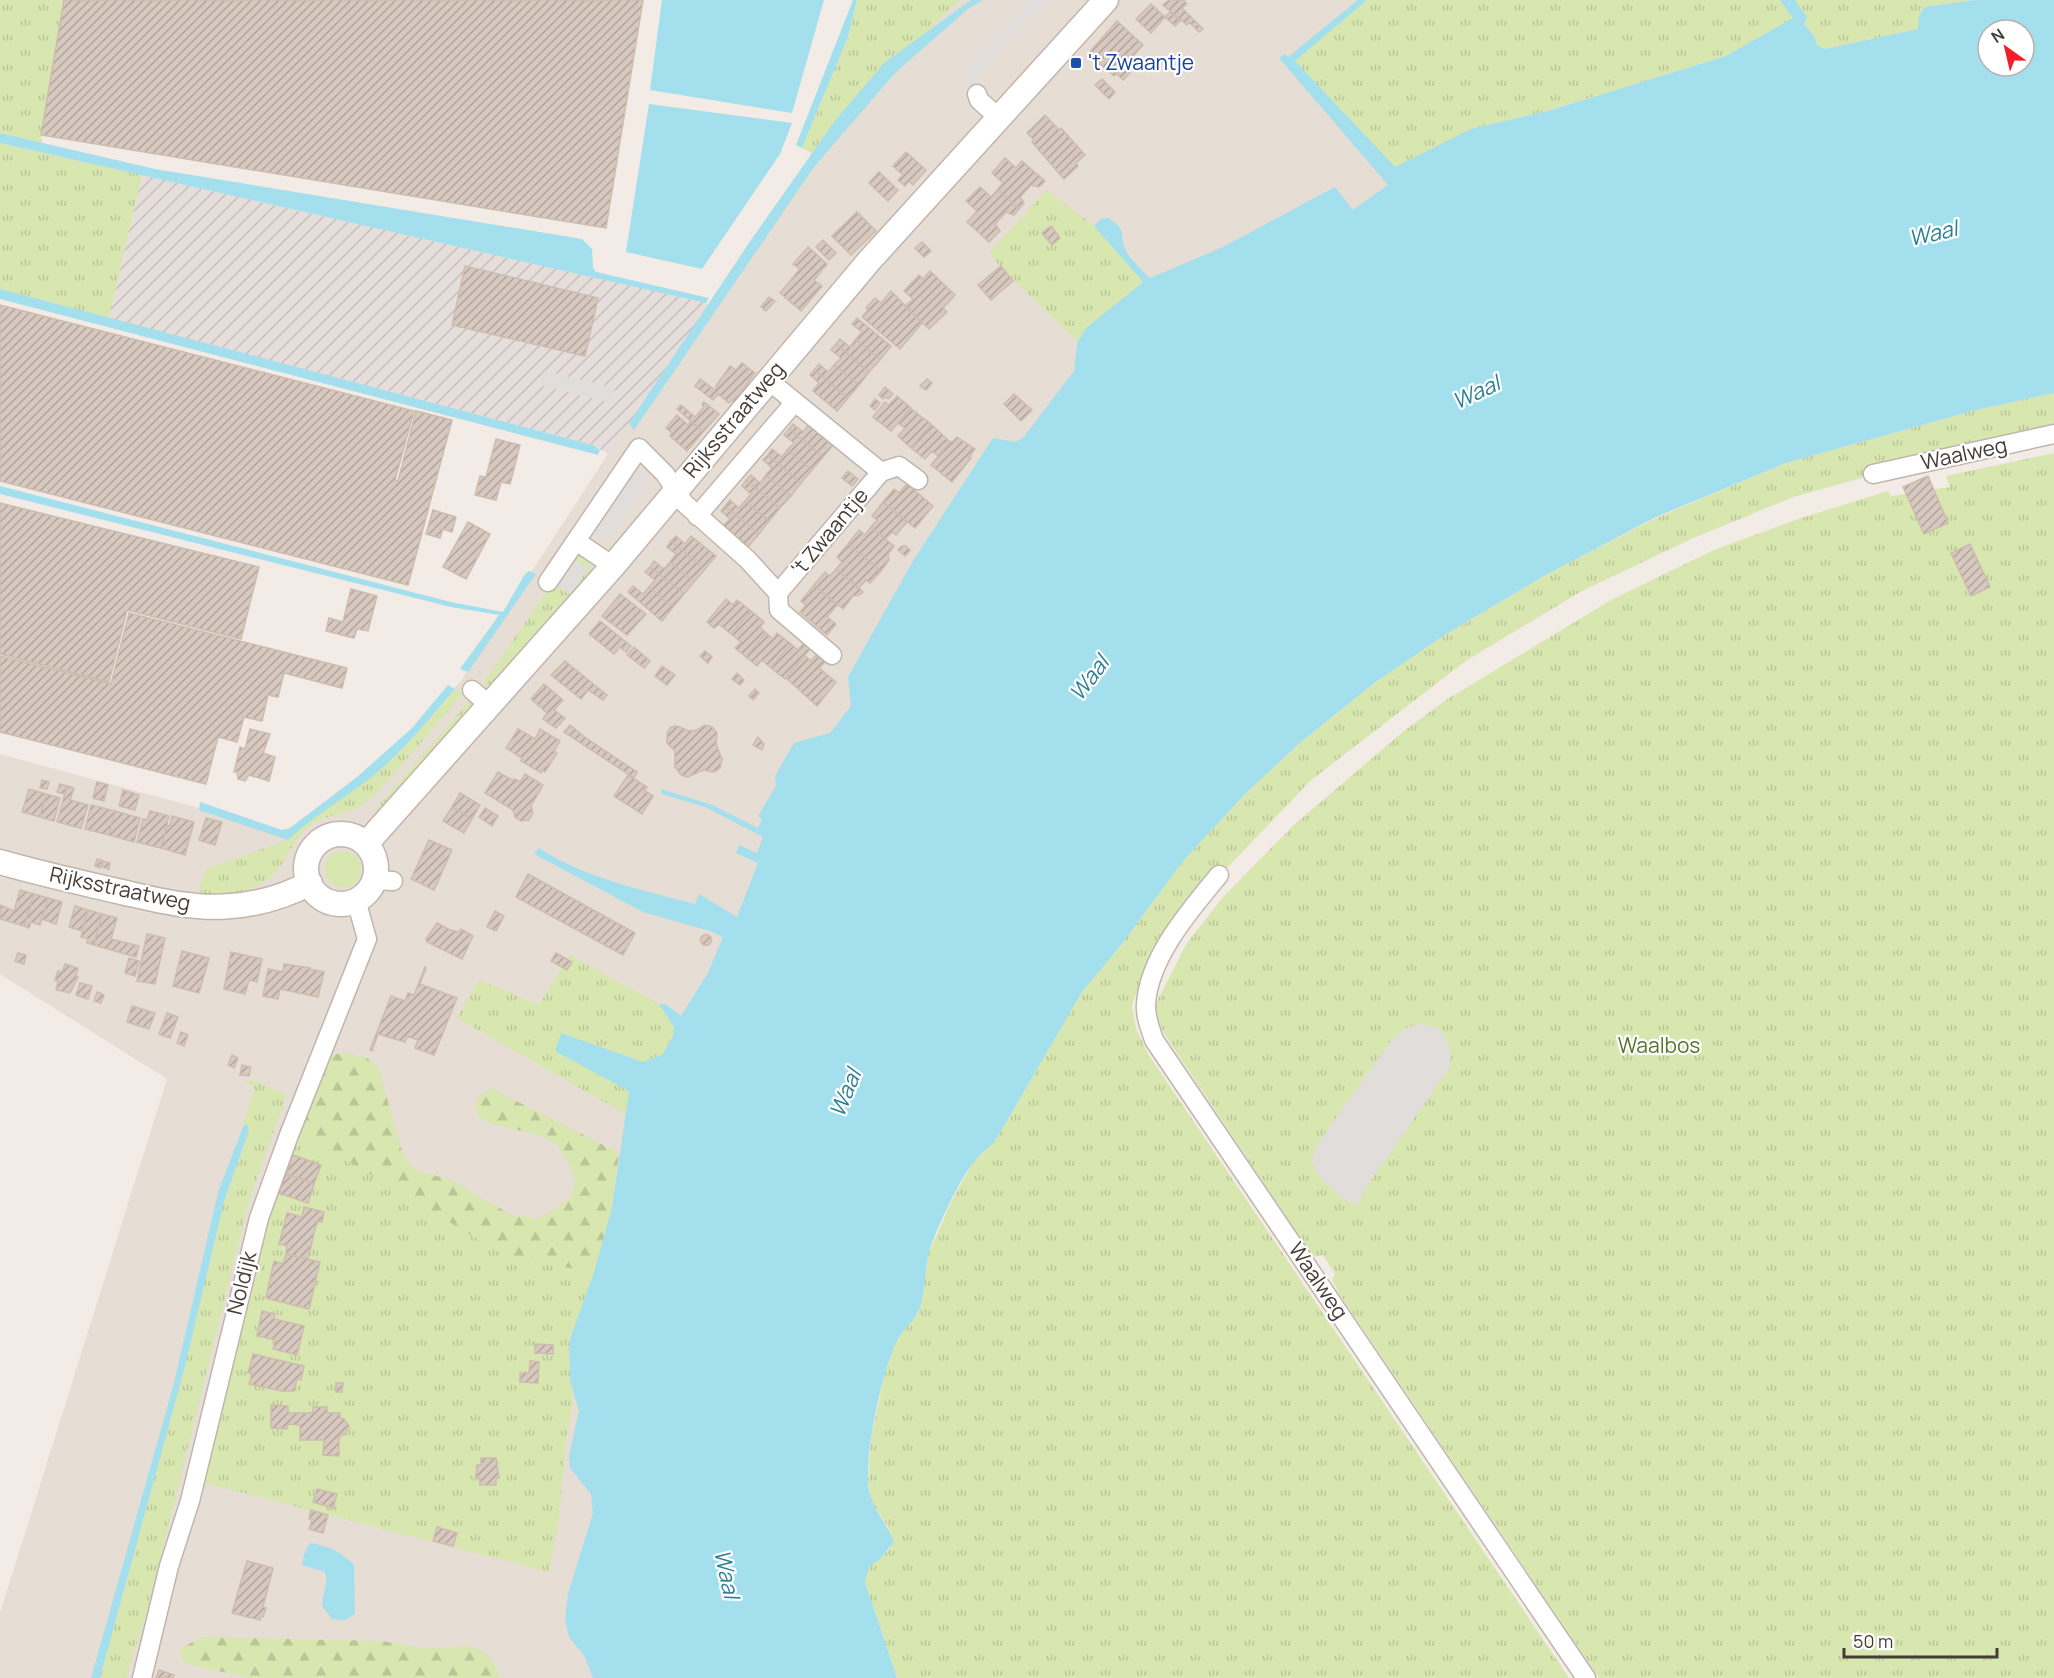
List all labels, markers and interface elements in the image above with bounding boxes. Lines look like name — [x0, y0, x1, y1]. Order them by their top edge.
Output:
north arrow — [1976, 18, 2036, 78]
text: N — [1987, 23, 2009, 48]
place label: 't Zwaantje — [1088, 48, 1194, 76]
marker: 't Zwaantje — [1069, 56, 1083, 70]
water label: Waal — [1906, 212, 1963, 253]
street label: Rijksstraatweg — [676, 355, 790, 483]
water label: Waal — [1447, 367, 1507, 416]
street label: Waalweg — [1918, 430, 2009, 476]
street label: 't Zwaantje — [784, 482, 874, 581]
water label: Waal — [1062, 647, 1117, 707]
street label: Rijksstraatweg — [47, 859, 193, 917]
park label: Waalbos — [1618, 1031, 1700, 1059]
water label: Waal — [822, 1062, 869, 1121]
street label: Waalweg — [1283, 1236, 1355, 1324]
street label: Noldijk — [220, 1247, 263, 1318]
water label: Waal — [707, 1547, 747, 1604]
scale bar — [1844, 1621, 1997, 1659]
text: 50 m — [1853, 1629, 1893, 1653]

